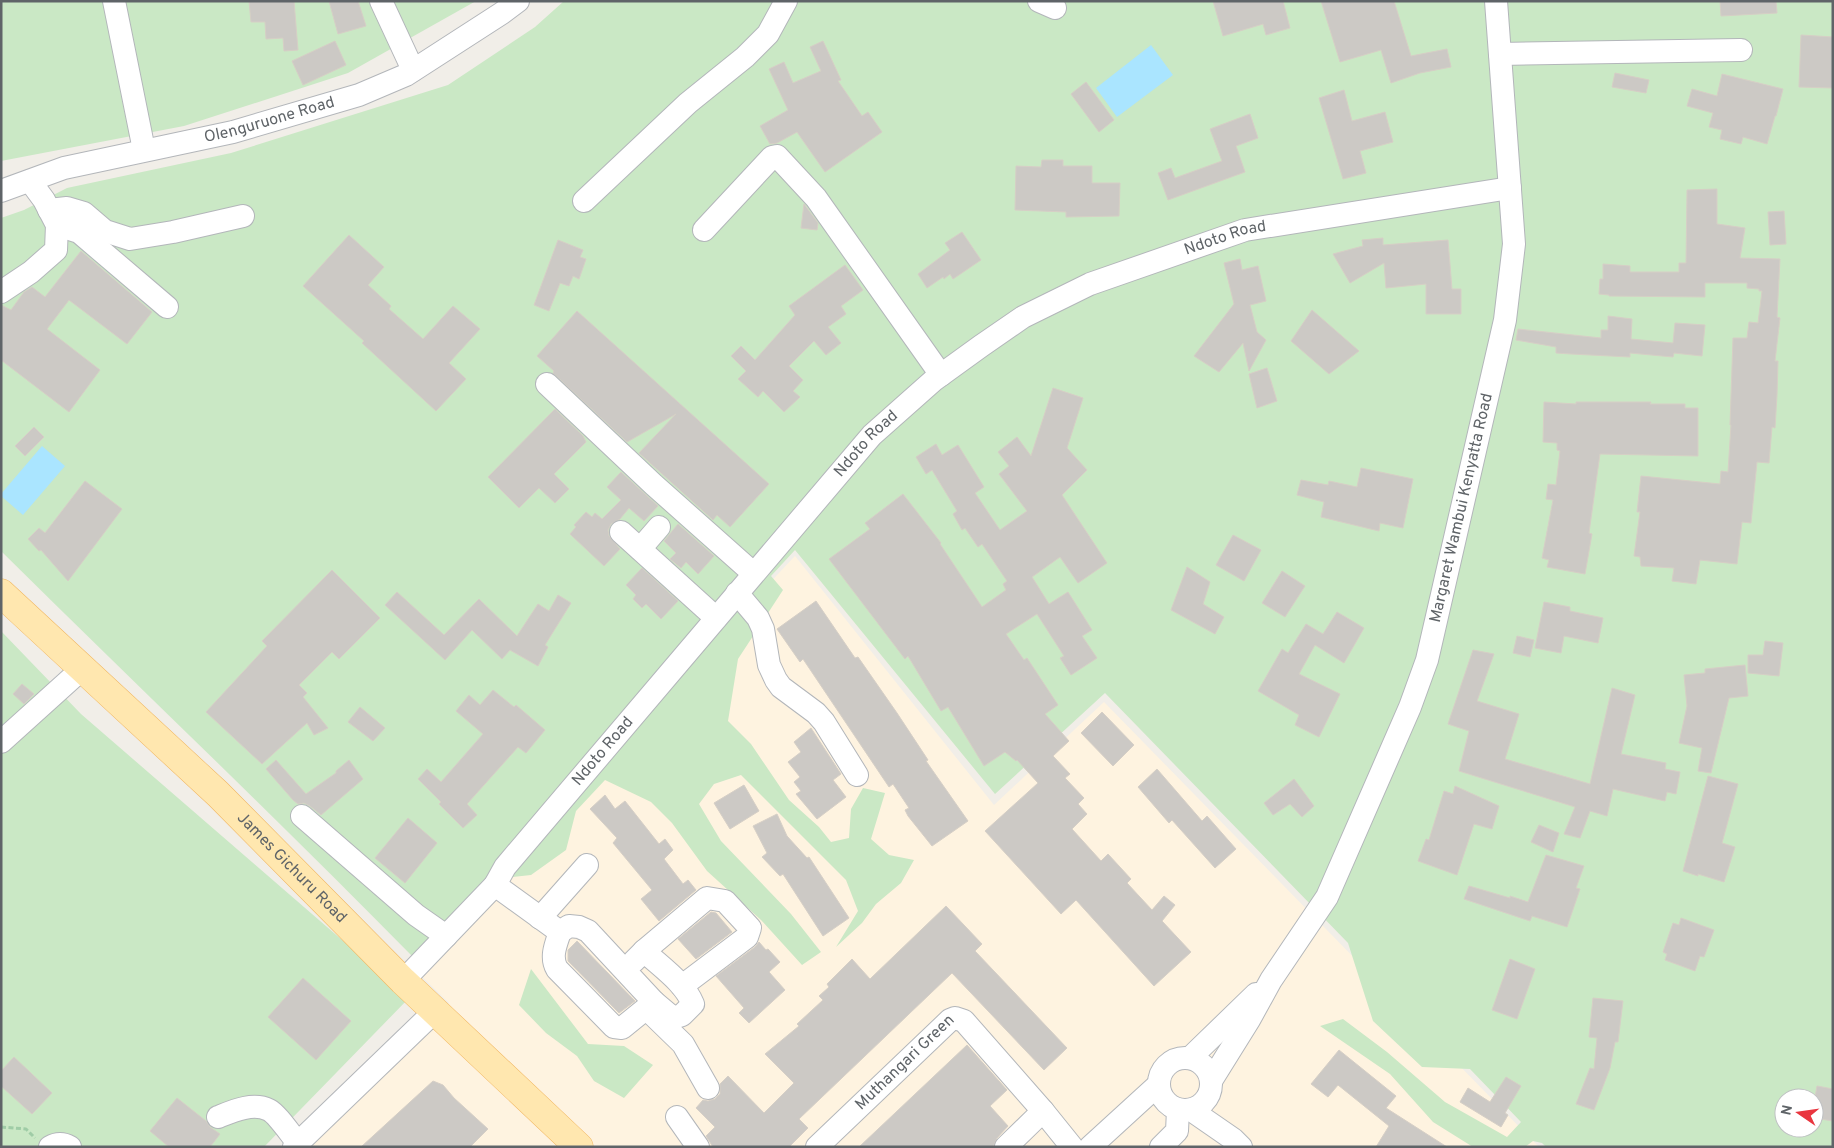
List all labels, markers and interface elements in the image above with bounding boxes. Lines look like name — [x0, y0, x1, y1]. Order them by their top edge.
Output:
street label: Olenguruone Road — [202, 93, 337, 148]
street label: Ndoto Road — [1182, 217, 1268, 260]
street label: Margaret Wambui Kenyatta Road — [1426, 391, 1498, 625]
street label: Ndoto Road — [830, 406, 903, 482]
street label: Ndoto Road — [568, 713, 638, 790]
street label: James Gichuru Road — [232, 808, 350, 928]
street label: Muthangari Green — [851, 1011, 959, 1115]
north arrow — [1774, 1088, 1824, 1138]
text: N — [1778, 1104, 1797, 1117]

